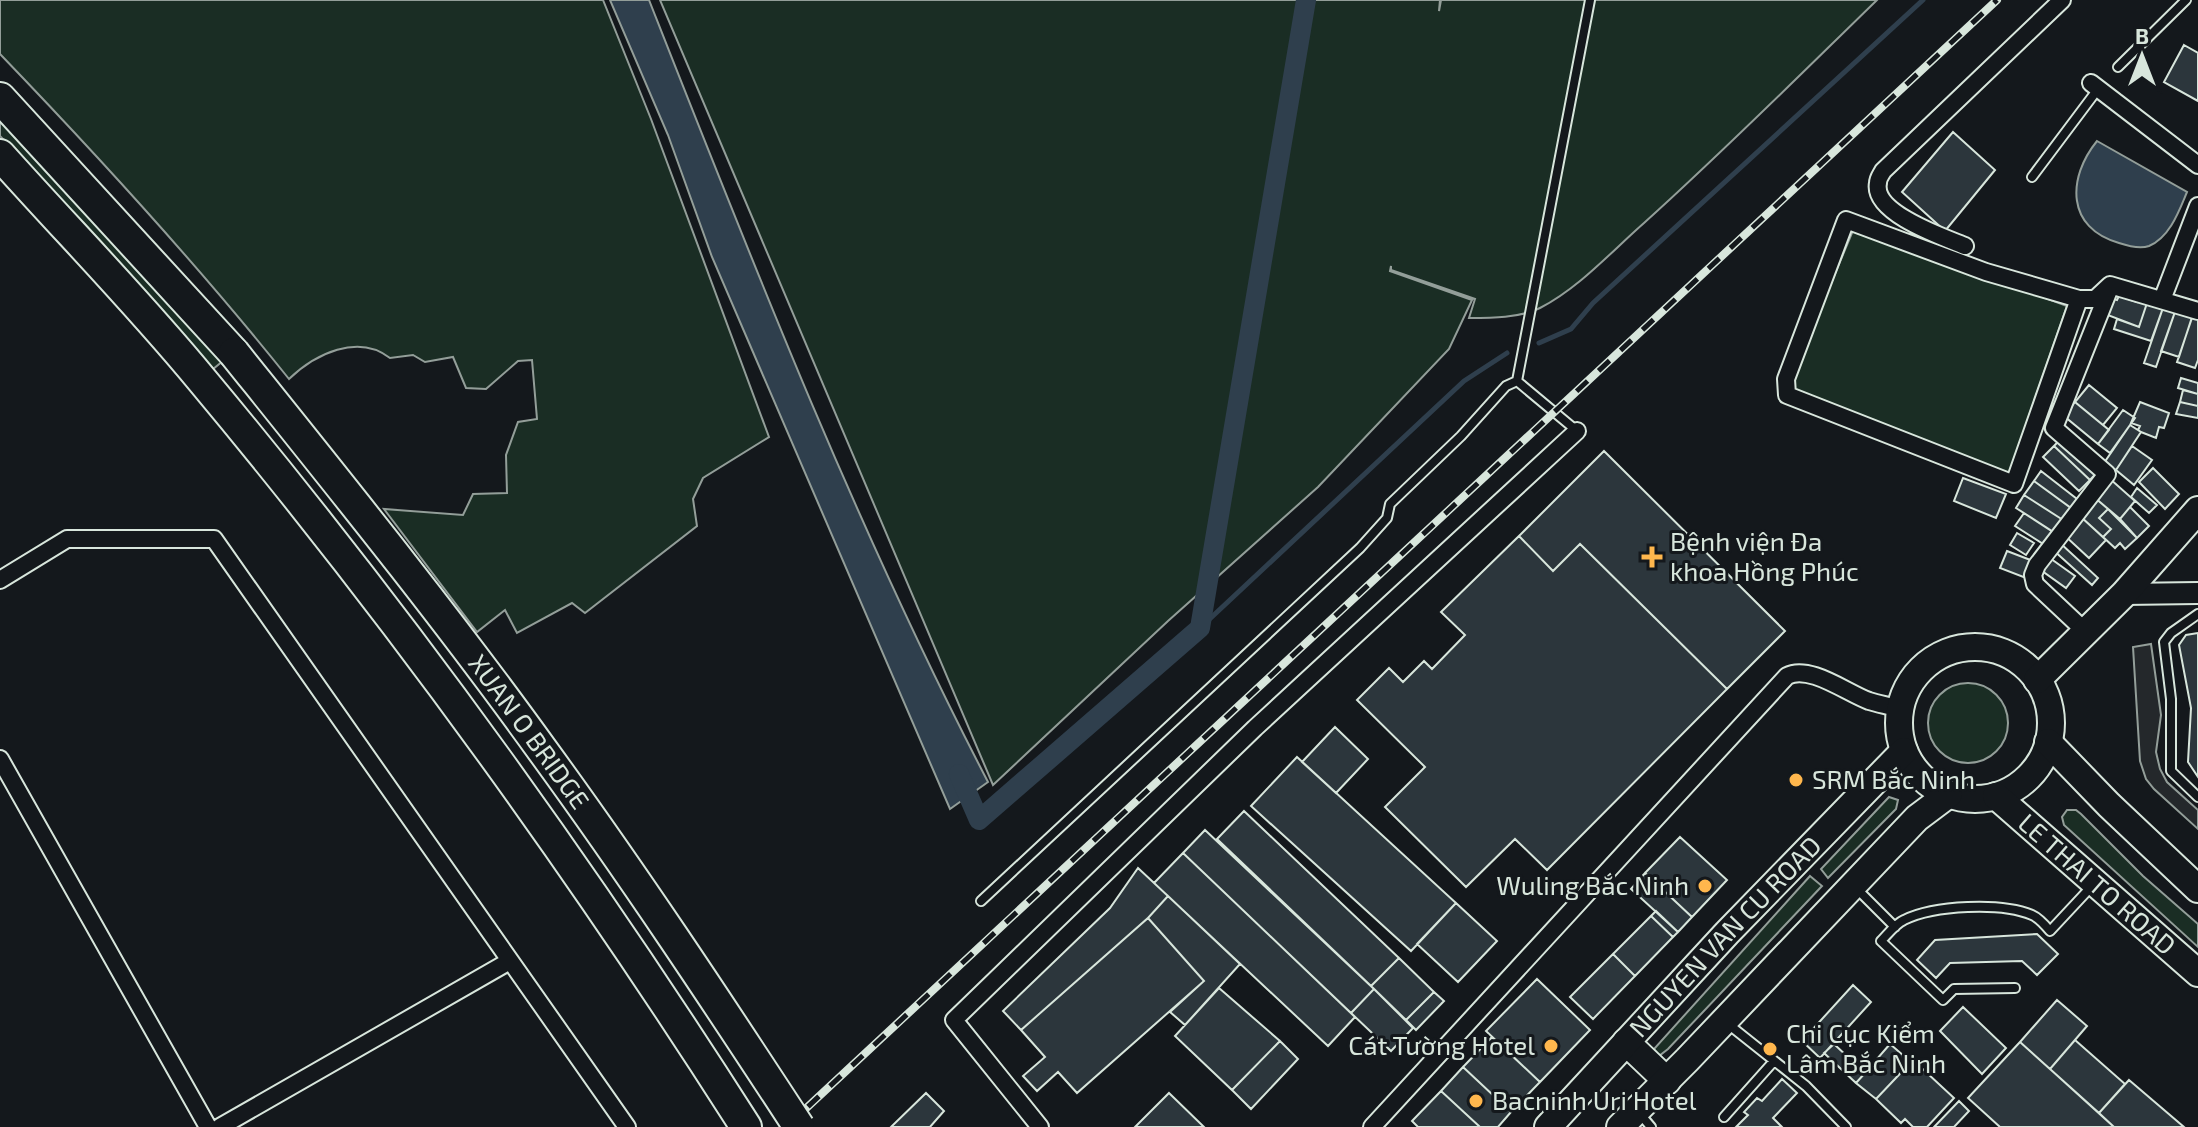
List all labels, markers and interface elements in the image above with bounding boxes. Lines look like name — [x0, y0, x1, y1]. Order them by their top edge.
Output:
north arrow — [2102, 16, 2182, 96]
text: B — [2135, 22, 2149, 48]
place label: Bệnh viện Đa khoa Hồng Phúc — [1670, 525, 1859, 586]
marker: Bệnh viện Đa khoa Hồng Phúc — [1641, 546, 1663, 568]
street label: XUAN O BRIDGE — [463, 648, 597, 814]
place label: SRM Bắc Ninh — [1812, 763, 1975, 794]
marker: SRM Bắc Ninh — [1787, 771, 1805, 789]
street label: LE THAI TO ROAD — [2013, 806, 2183, 960]
street label: NGUYEN VAN CU ROAD — [1622, 829, 1827, 1043]
place label: Wuling Bắc Ninh — [1496, 869, 1689, 900]
marker: Wuling Bắc Ninh — [1696, 877, 1714, 895]
place label: Chi Cục Kiểm Lâm Bắc Ninh — [1786, 1017, 1946, 1078]
place label: Cát Tường Hotel — [1348, 1029, 1535, 1060]
marker: Cát Tường Hotel — [1542, 1037, 1560, 1055]
marker: Chi Cục Kiểm Lâm Bắc Ninh — [1761, 1040, 1779, 1058]
place label: Bacninh Uri Hotel — [1492, 1084, 1697, 1115]
marker: Bacninh Uri Hotel — [1467, 1092, 1485, 1110]

